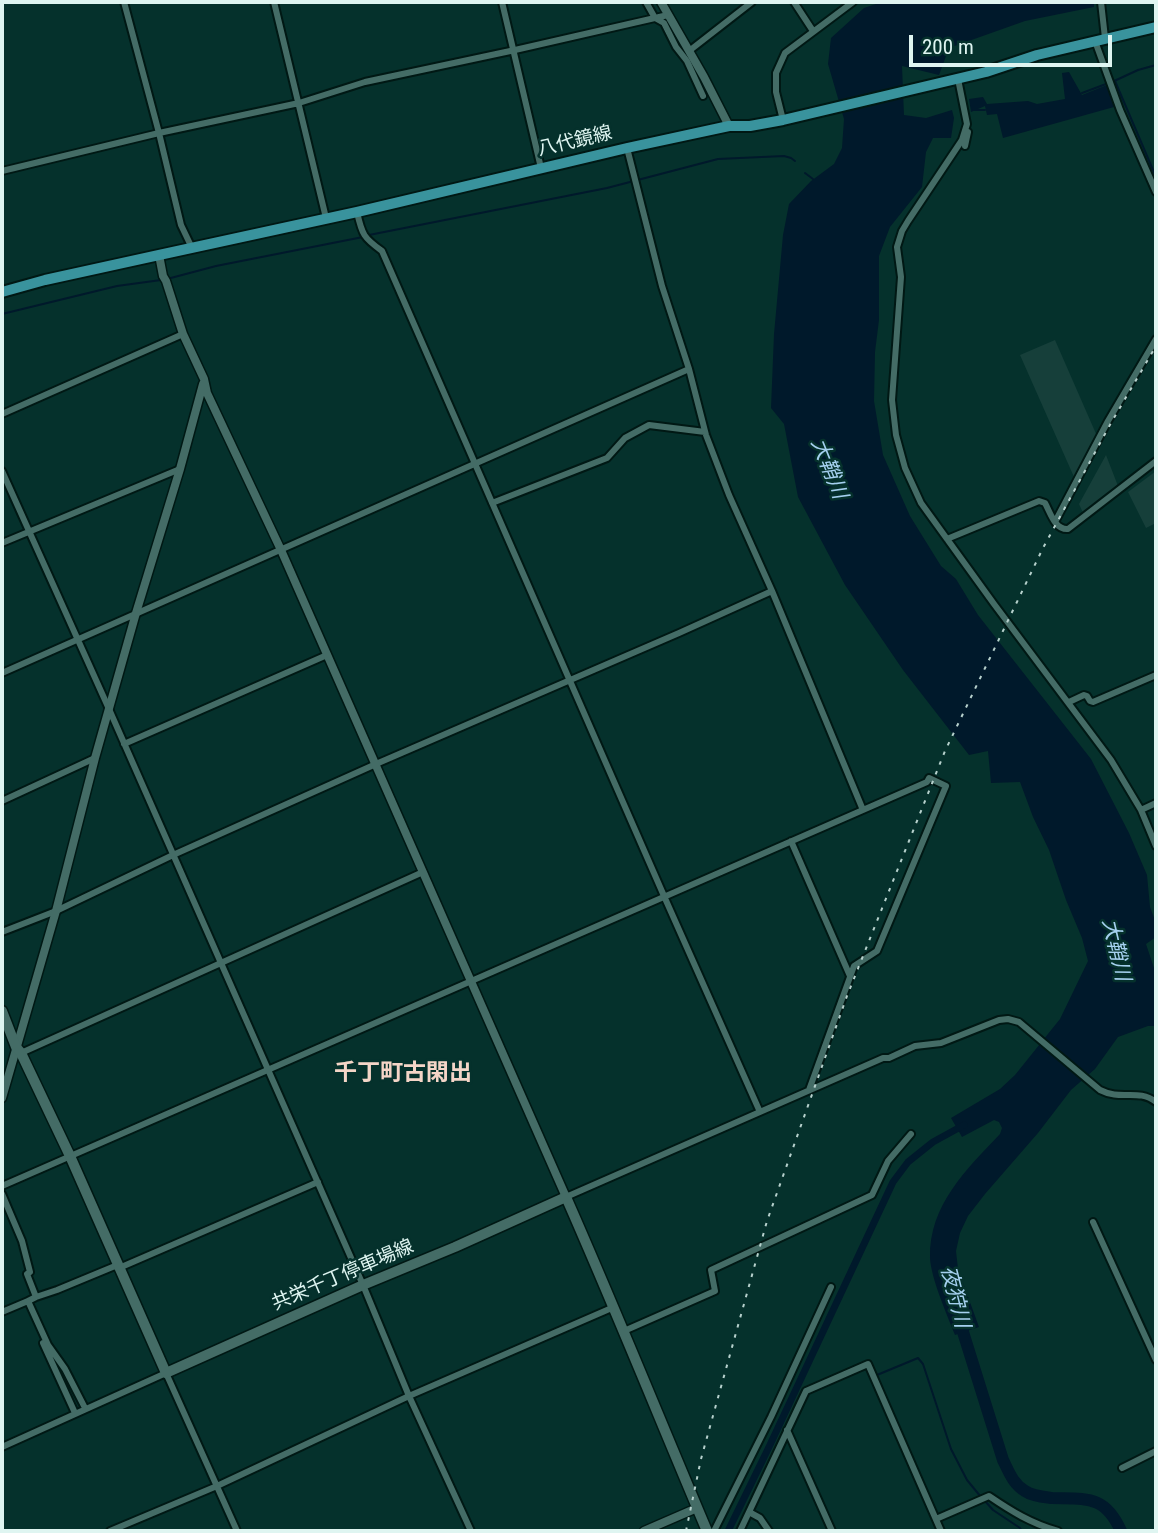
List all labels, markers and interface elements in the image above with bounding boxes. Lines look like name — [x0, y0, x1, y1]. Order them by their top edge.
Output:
scale bar — [913, 21, 1116, 65]
text: 200 m — [922, 35, 974, 59]
street label: 八代鏡線 — [535, 122, 615, 162]
water label: 大鞘川 — [805, 435, 851, 503]
water label: 大鞘川 — [1096, 916, 1134, 984]
district label: 千丁町古閑出 — [334, 1060, 472, 1088]
street label: 共栄千丁停車場線 — [269, 1236, 417, 1316]
water label: 夜狩川 — [934, 1263, 974, 1331]

